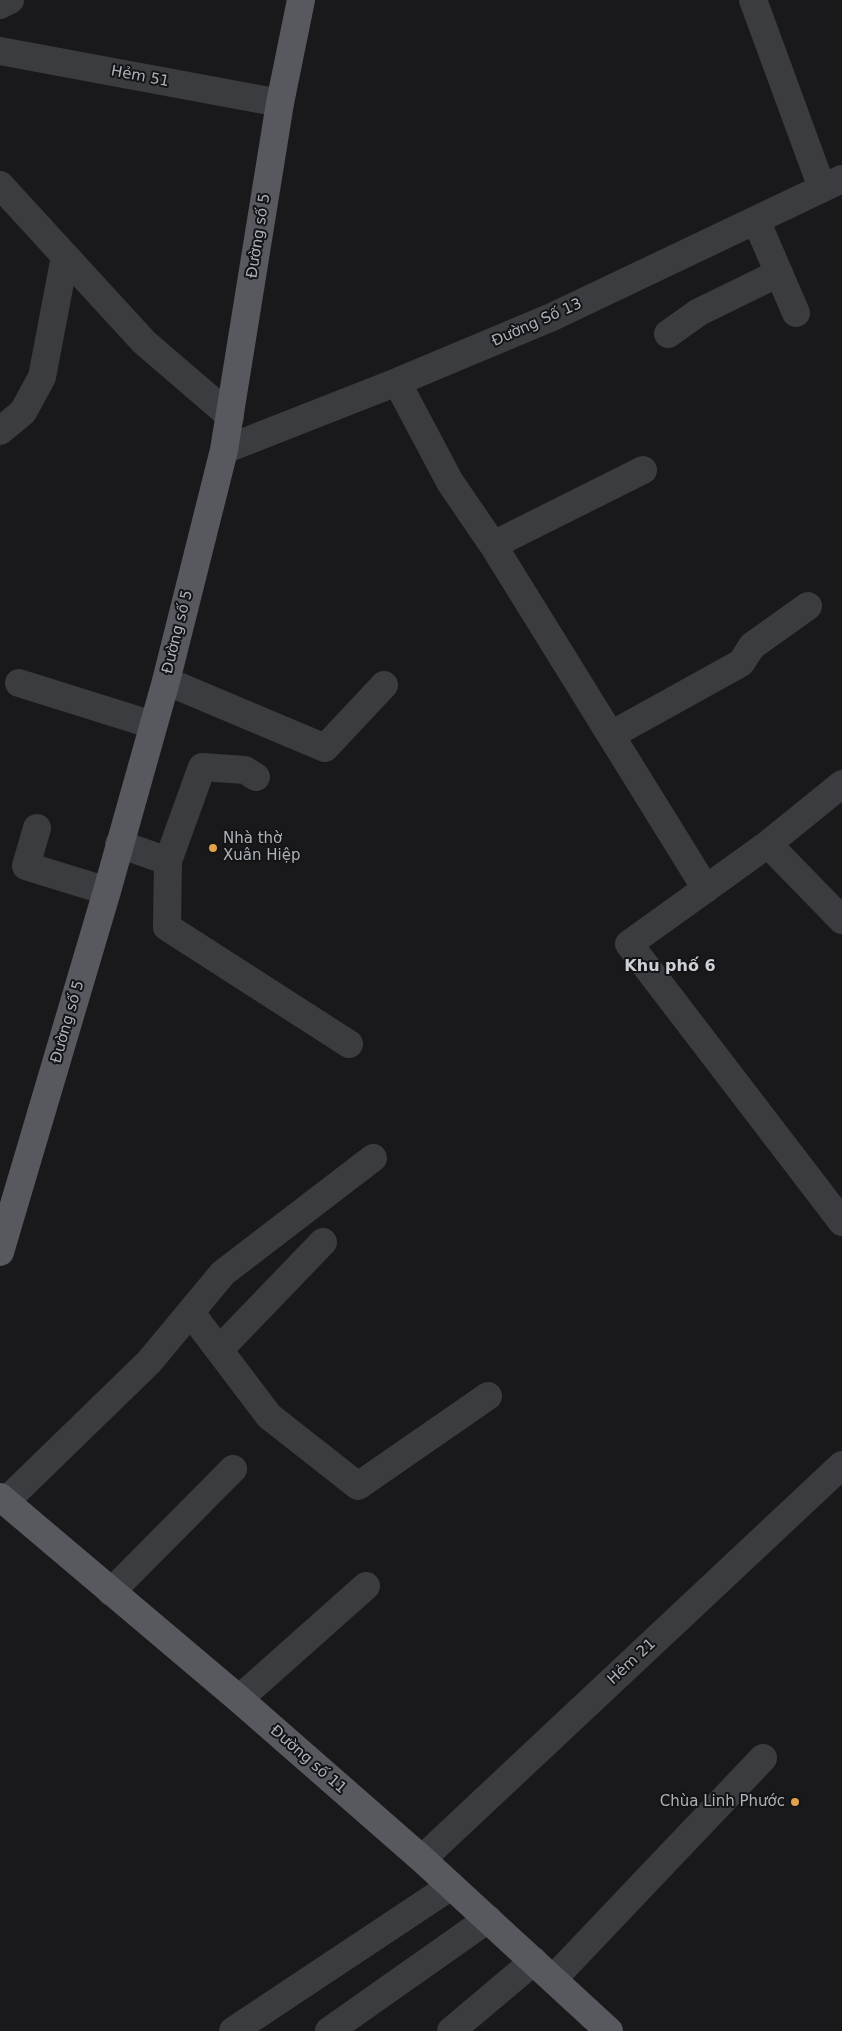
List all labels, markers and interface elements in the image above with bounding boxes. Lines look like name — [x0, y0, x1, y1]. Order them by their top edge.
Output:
street label: Hẻm 51 — [109, 63, 171, 91]
street label: Đường số 5 — [243, 192, 275, 280]
street label: Đường Số 13 — [489, 295, 585, 351]
street label: Đường số 5 — [159, 588, 197, 676]
place label: Nhà thờ Xuân Hiệp — [223, 830, 300, 865]
marker: Nhà thờ Xuân Hiệp — [207, 842, 219, 854]
district label: Khu phố 6 — [624, 957, 716, 977]
street label: Đường số 5 — [48, 978, 88, 1066]
street label: Hẻm 21 — [604, 1635, 660, 1689]
street label: Đường số 11 — [266, 1722, 350, 1798]
place label: Chùa Linh Phước — [660, 1793, 785, 1811]
marker: Chùa Linh Phước — [789, 1796, 801, 1808]

